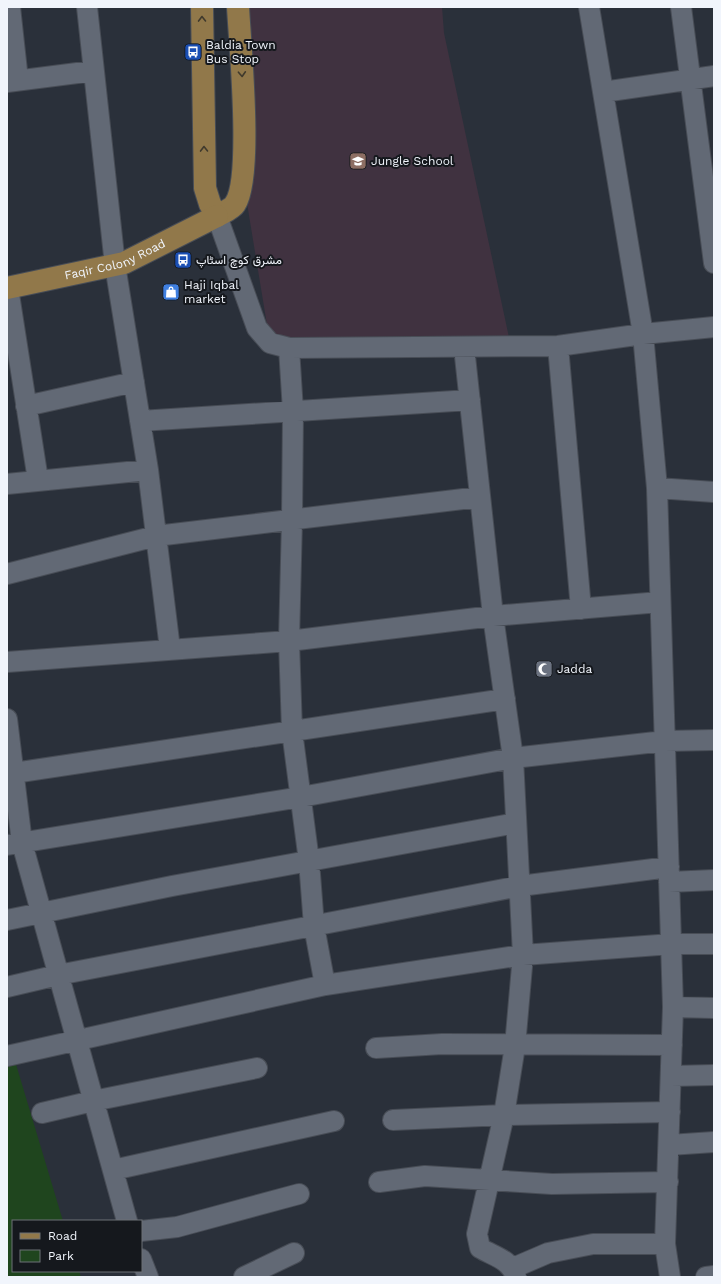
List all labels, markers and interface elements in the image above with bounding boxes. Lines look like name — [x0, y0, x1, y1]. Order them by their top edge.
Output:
one-way arrow — [198, 16, 206, 22]
place label: Baldia Town Bus Stop — [206, 38, 276, 66]
bus stop icon: Baldia Town Bus Stop — [183, 42, 203, 62]
one-way arrow — [237, 71, 246, 77]
one-way arrow — [200, 146, 208, 152]
school or university icon: Jungle School — [348, 151, 368, 171]
place label: Jungle School — [371, 154, 454, 168]
street label: Faqir Colony Road — [63, 236, 168, 283]
bus stop icon: مشرق کوچ اسٹاپ — [173, 250, 193, 270]
place label: مشرق کوچ اسٹاپ — [196, 253, 282, 269]
place label: Haji Iqbal market — [184, 278, 239, 306]
shop icon: Haji Iqbal market — [161, 282, 181, 302]
mosque icon: Jadda — [534, 659, 554, 679]
place label: Jadda — [557, 662, 592, 676]
legend — [12, 1220, 142, 1272]
text: Road — [48, 1229, 77, 1243]
text: Park — [48, 1249, 74, 1263]

